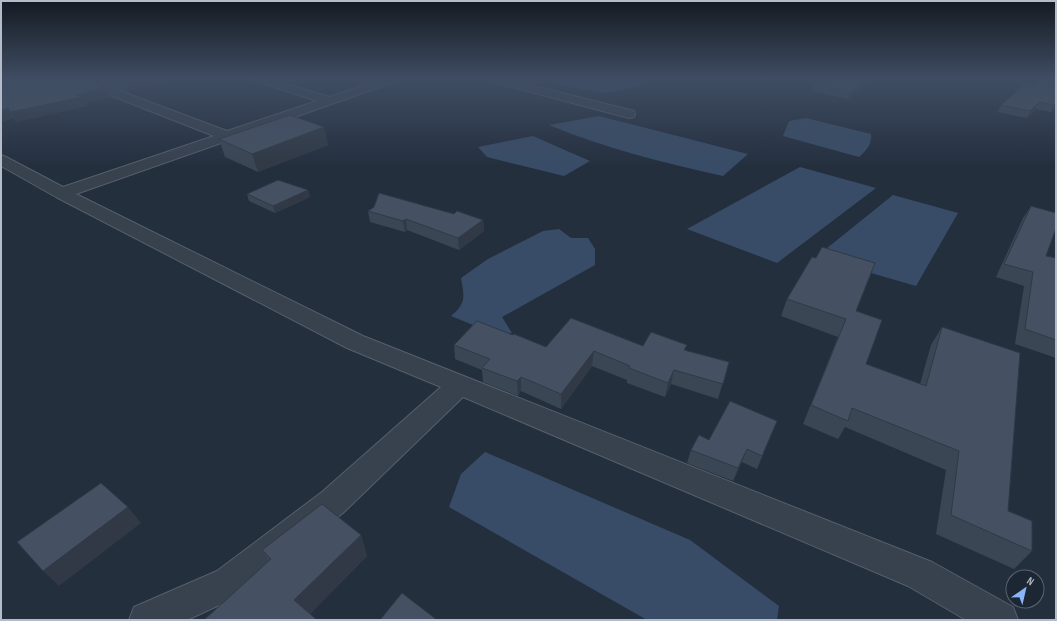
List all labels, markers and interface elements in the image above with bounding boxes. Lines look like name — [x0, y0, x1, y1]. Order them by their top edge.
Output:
north arrow — [1005, 569, 1045, 609]
text: N — [1024, 574, 1036, 588]

